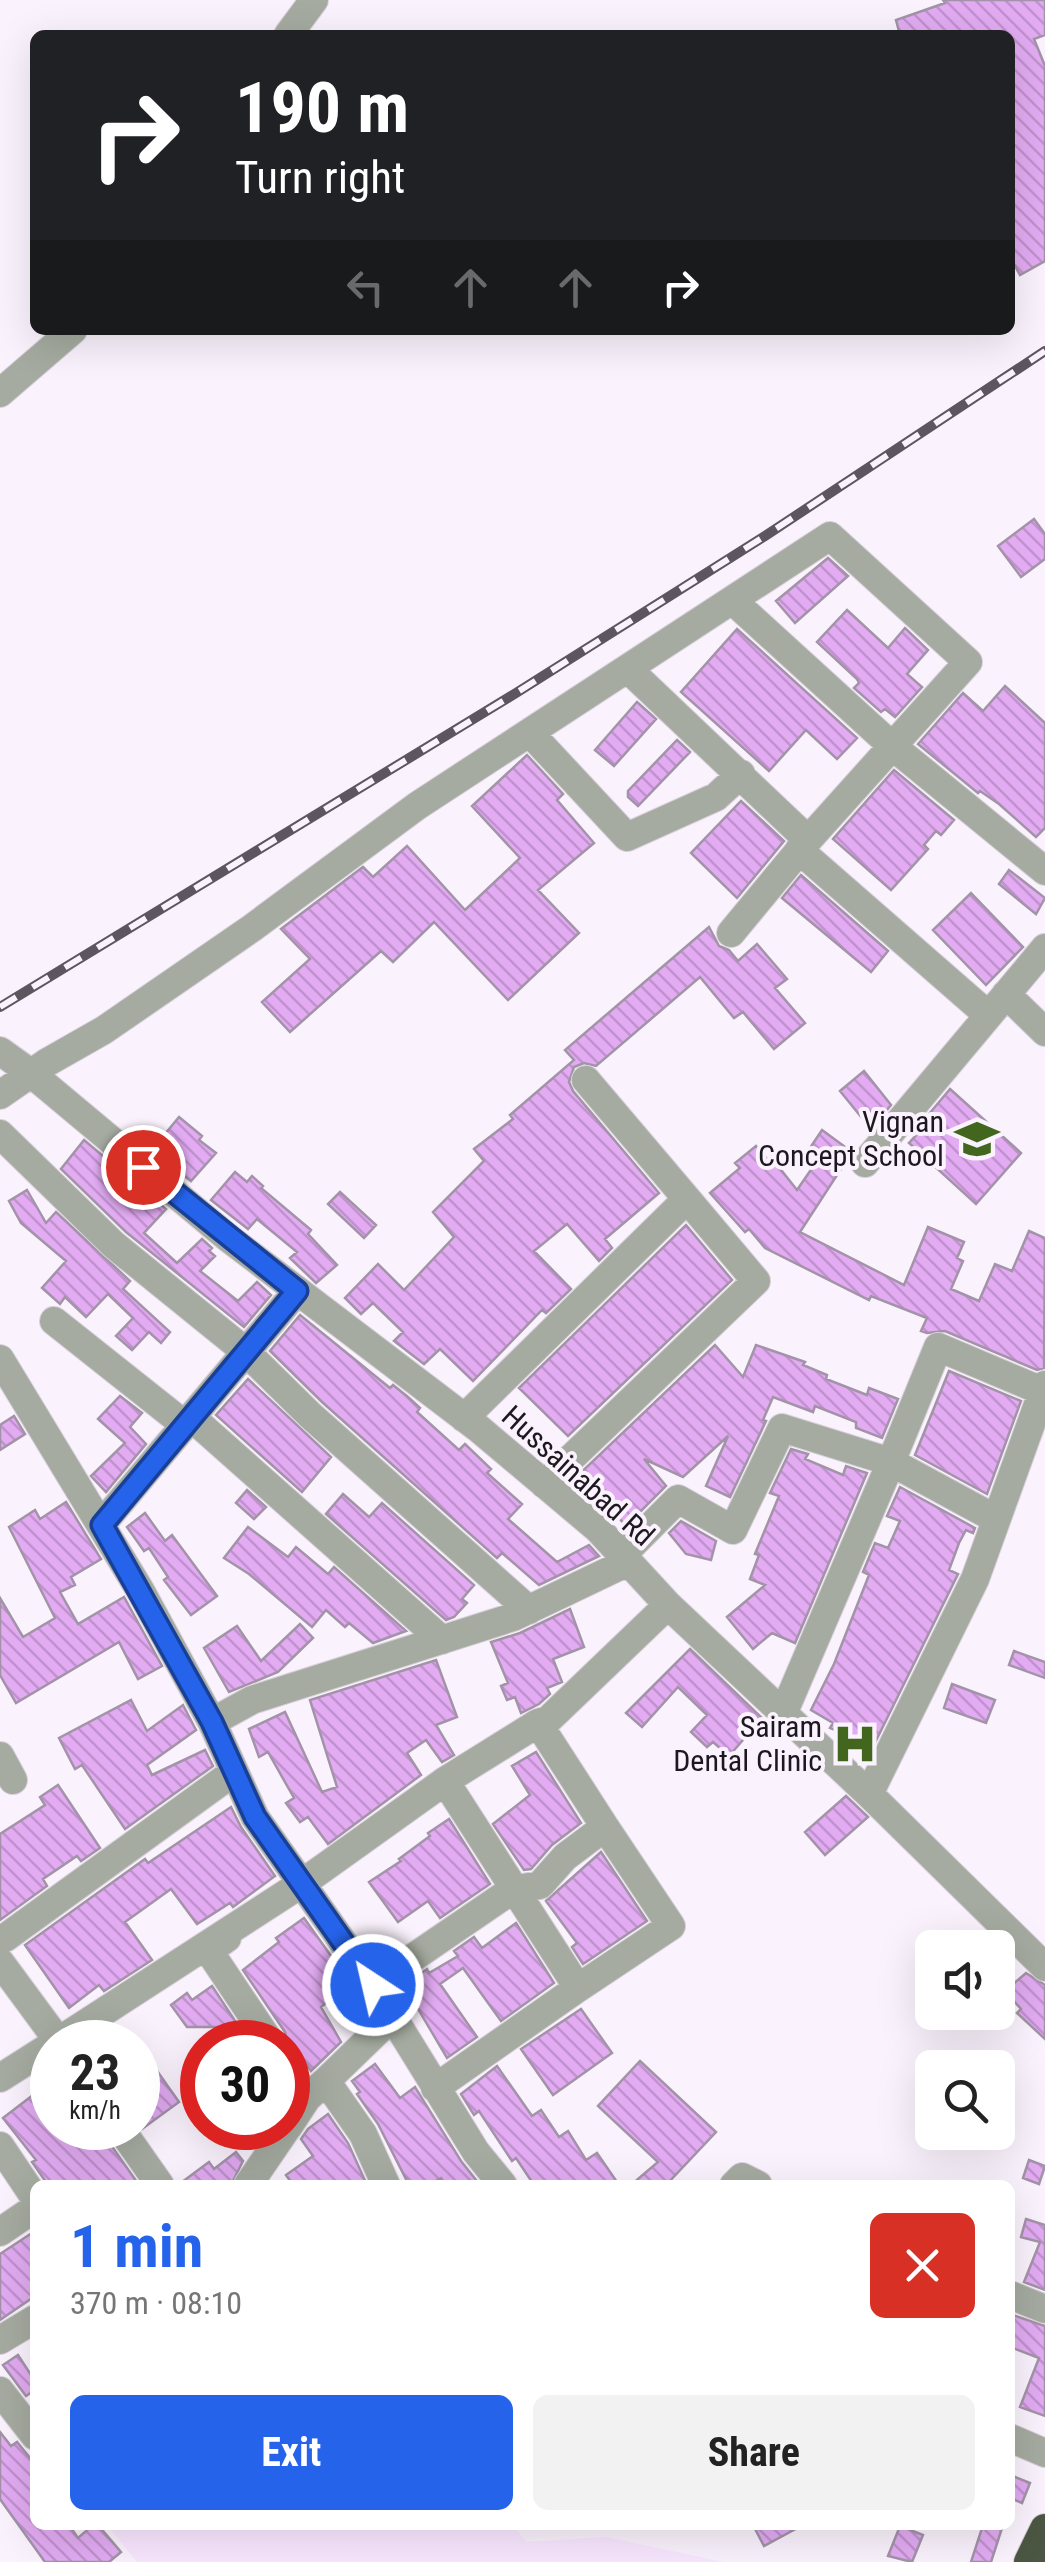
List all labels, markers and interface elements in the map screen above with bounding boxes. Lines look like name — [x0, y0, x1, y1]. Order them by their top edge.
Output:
text: 190 m — [235, 67, 409, 149]
icon: right — [70, 70, 200, 200]
text: Turn right — [235, 151, 405, 204]
icon: left — [338, 260, 393, 315]
icon: ahead — [443, 260, 498, 315]
icon: ahead — [548, 260, 603, 315]
icon: right — [653, 260, 708, 315]
place label: Vignan Concept School — [758, 1104, 944, 1173]
school or university icon: Vignan Concept School — [953, 1115, 1001, 1163]
pin — [101, 1125, 186, 1210]
icon: arrive — [116, 1140, 171, 1195]
street label: Hussainabad Rd — [495, 1398, 662, 1553]
place label: Sairam Dental Clinic — [673, 1709, 822, 1778]
hospital icon: Sairam Dental Clinic — [831, 1720, 879, 1768]
map controls — [915, 1930, 1015, 2150]
button: sound — [915, 1930, 1015, 2030]
position arrow — [321, 1933, 425, 2037]
speed limit sign: 30 — [180, 2020, 310, 2150]
text: 23 — [70, 2044, 120, 2102]
button: search — [915, 2050, 1015, 2150]
text: km/h — [69, 2096, 121, 2125]
text: 1 min — [70, 2211, 203, 2282]
button: close — [870, 2213, 975, 2318]
text: 370 m · 08:10 — [70, 2284, 242, 2322]
button: Exit — [70, 2395, 513, 2510]
button: Share — [533, 2395, 975, 2510]

